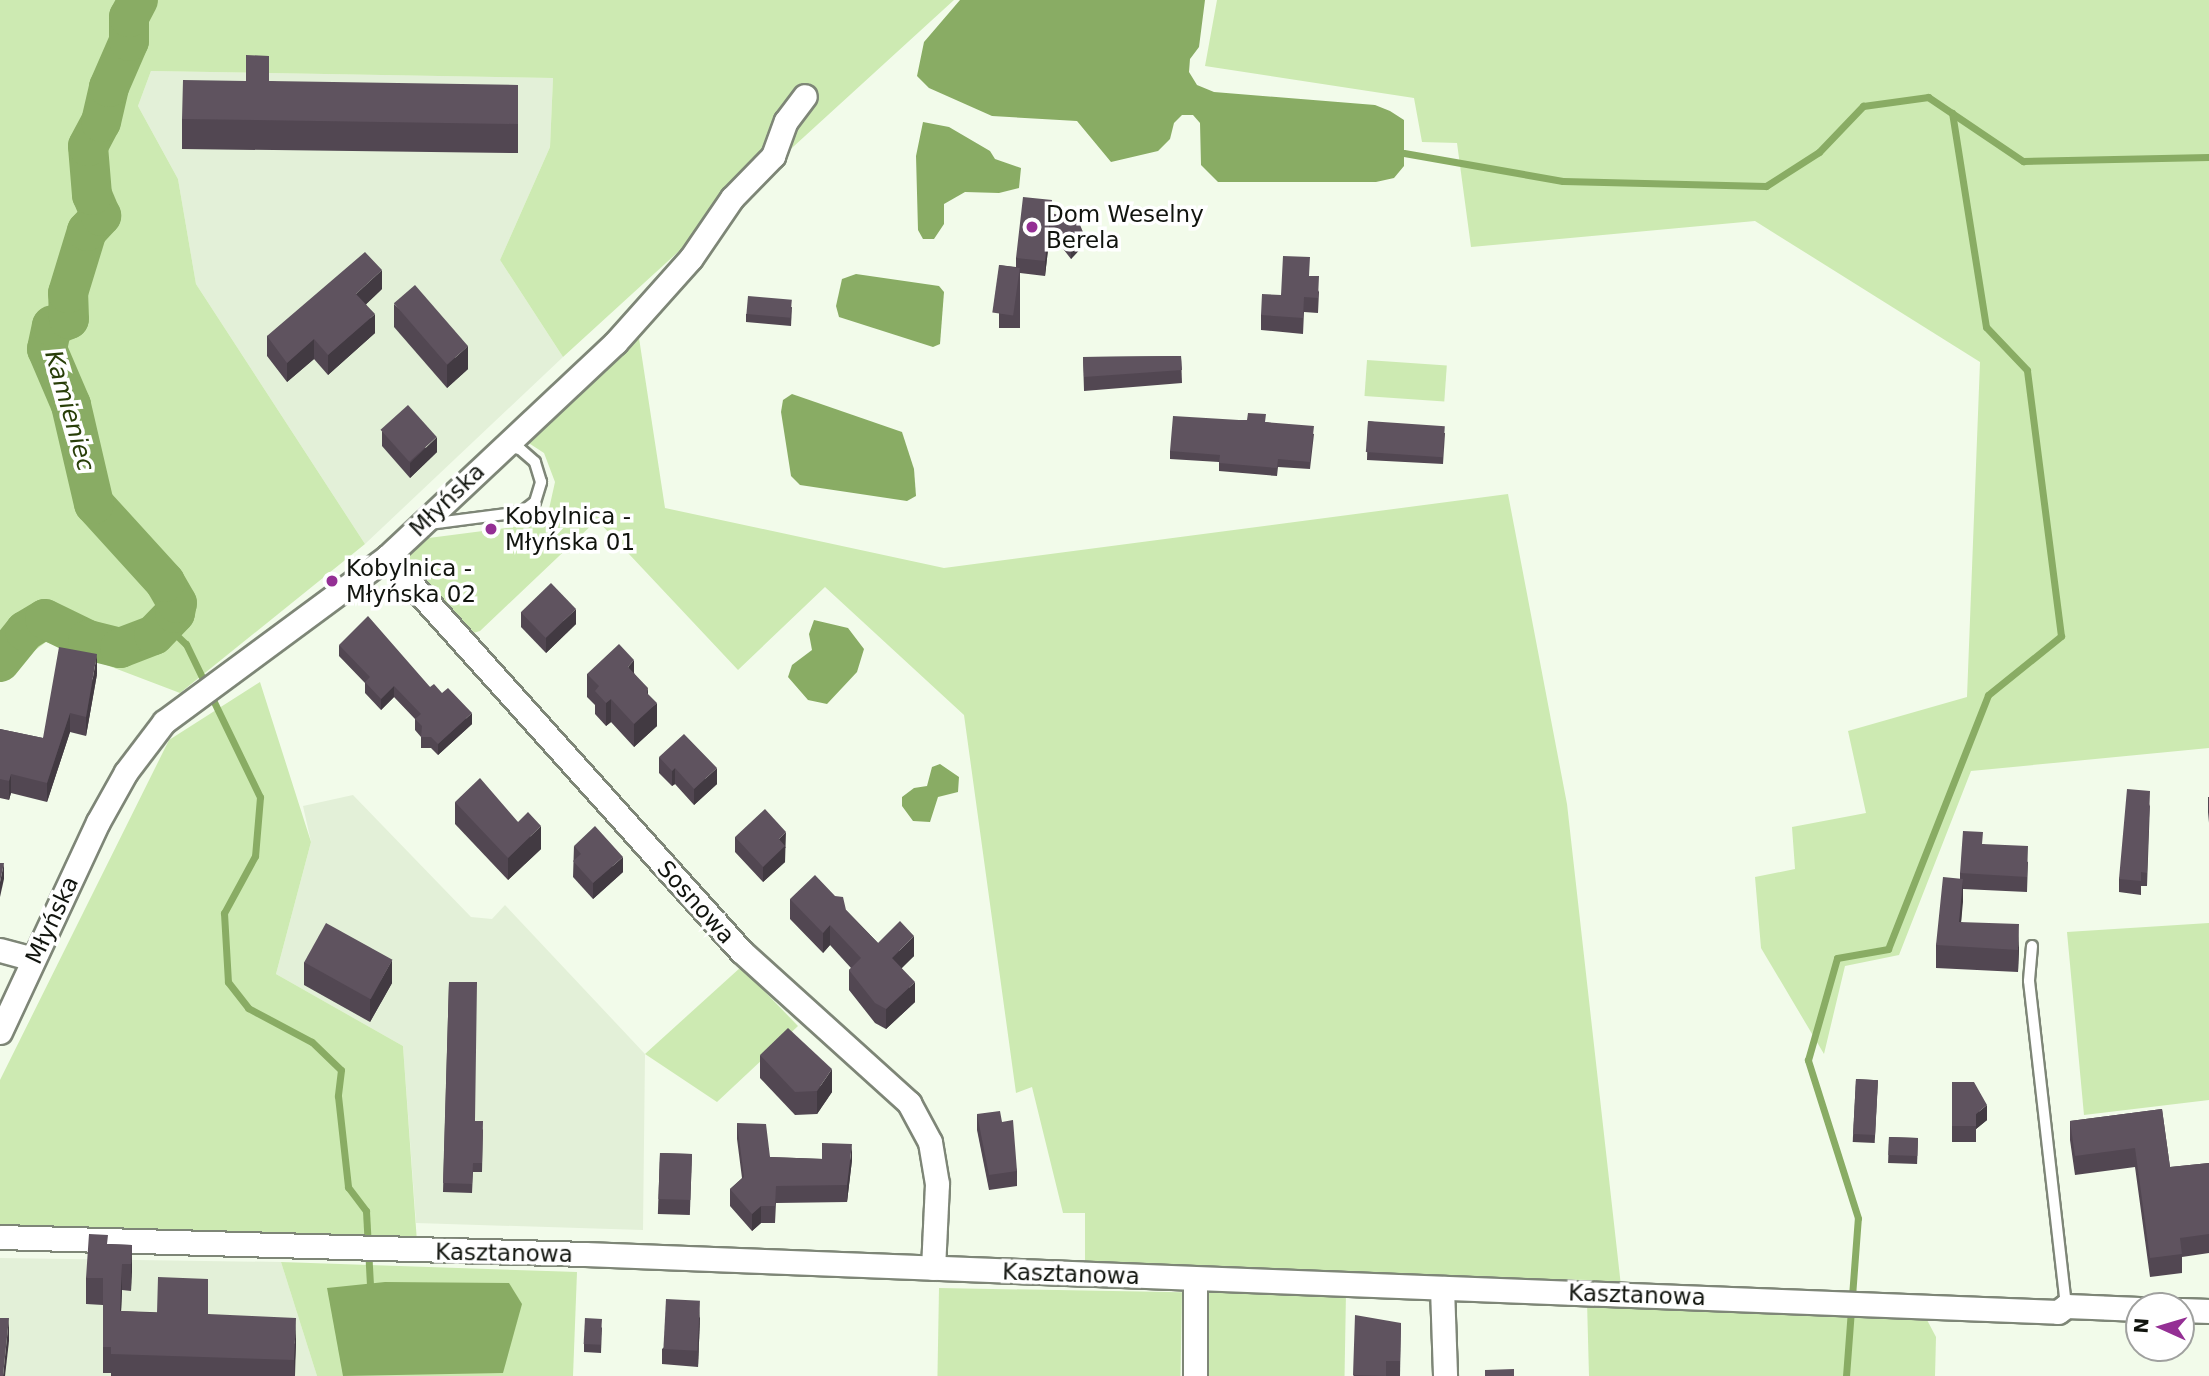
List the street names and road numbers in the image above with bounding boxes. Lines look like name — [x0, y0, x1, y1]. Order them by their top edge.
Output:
street label: Młyńska — [404, 458, 490, 542]
street label: Sosnowa — [652, 855, 740, 949]
street label: Młyńska — [20, 872, 84, 968]
street label: Kasztanowa — [435, 1238, 573, 1268]
street label: Kasztanowa — [1002, 1258, 1140, 1290]
street label: Kasztanowa — [1568, 1279, 1706, 1311]

